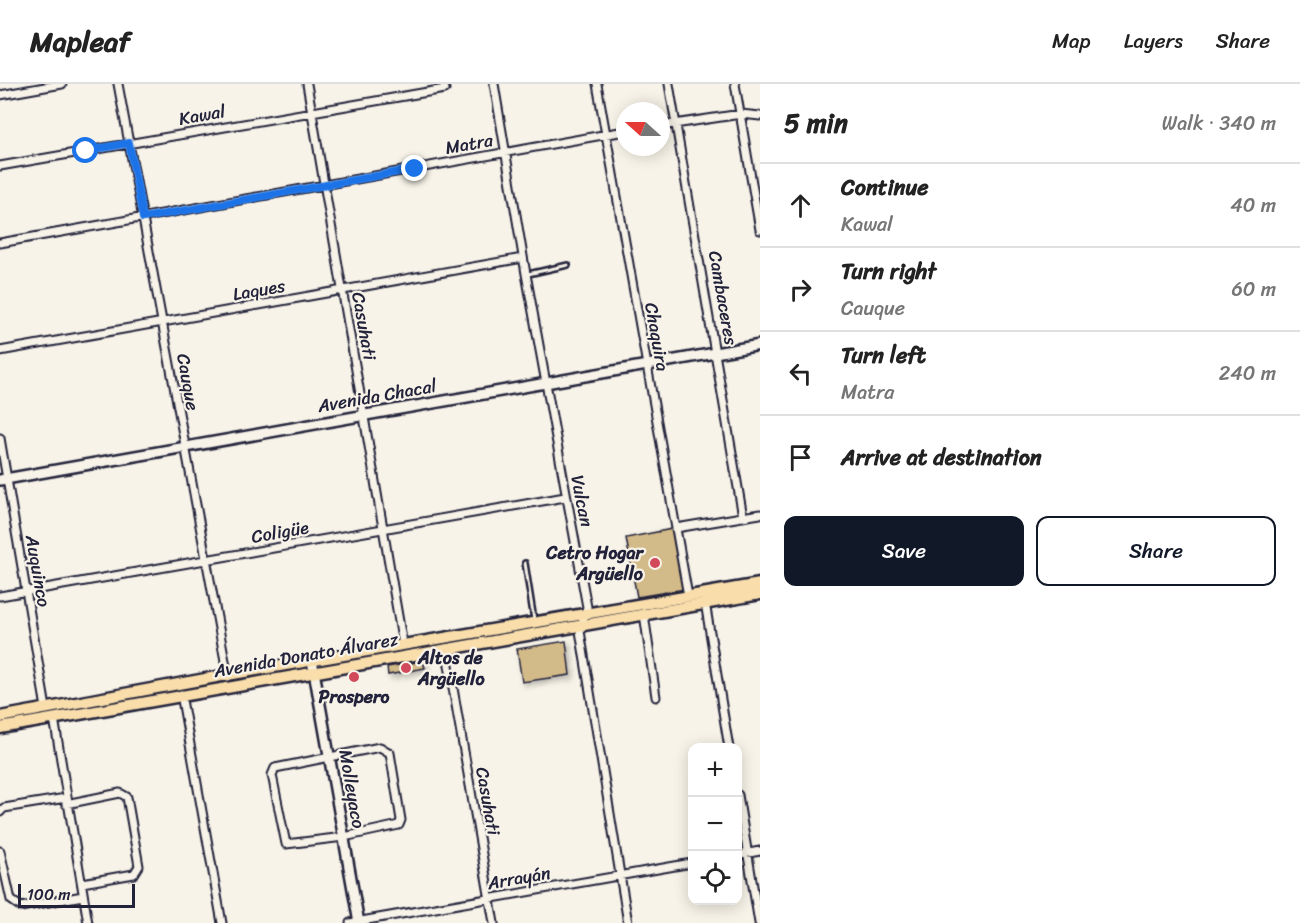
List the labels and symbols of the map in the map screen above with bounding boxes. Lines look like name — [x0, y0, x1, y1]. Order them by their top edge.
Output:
street label: Kawal — [176, 95, 229, 135]
north arrow — [616, 102, 670, 156]
street label: Matra — [443, 124, 496, 164]
route start — [72, 137, 98, 163]
route end — [401, 155, 427, 181]
street label: Cambaceres — [699, 248, 747, 348]
street label: Laques — [230, 270, 288, 310]
street label: Casuhati — [342, 289, 386, 364]
street label: Chaquira — [635, 300, 679, 374]
street label: Cauque — [167, 351, 209, 413]
street label: Avenida Chacal — [314, 370, 440, 422]
street label: Vulcan — [561, 472, 603, 530]
street label: Coligüe — [249, 511, 312, 553]
street label: Auquinco — [16, 531, 60, 610]
place label: Cetro Hogar Argüello — [545, 537, 645, 590]
marker: Cetro Hogar Argüello — [648, 556, 662, 570]
street label: Avenida Donato Álvarez — [210, 623, 401, 687]
place label: Altos de Argüello — [417, 642, 485, 695]
marker: Altos de Argüello — [399, 661, 413, 675]
marker: Prospero — [347, 670, 361, 684]
place label: Prospero — [319, 681, 389, 713]
street label: Molleyaco — [329, 747, 375, 831]
street label: Casuhati — [466, 764, 510, 839]
street label: Arrayán — [484, 857, 553, 899]
scale bar — [18, 881, 135, 908]

